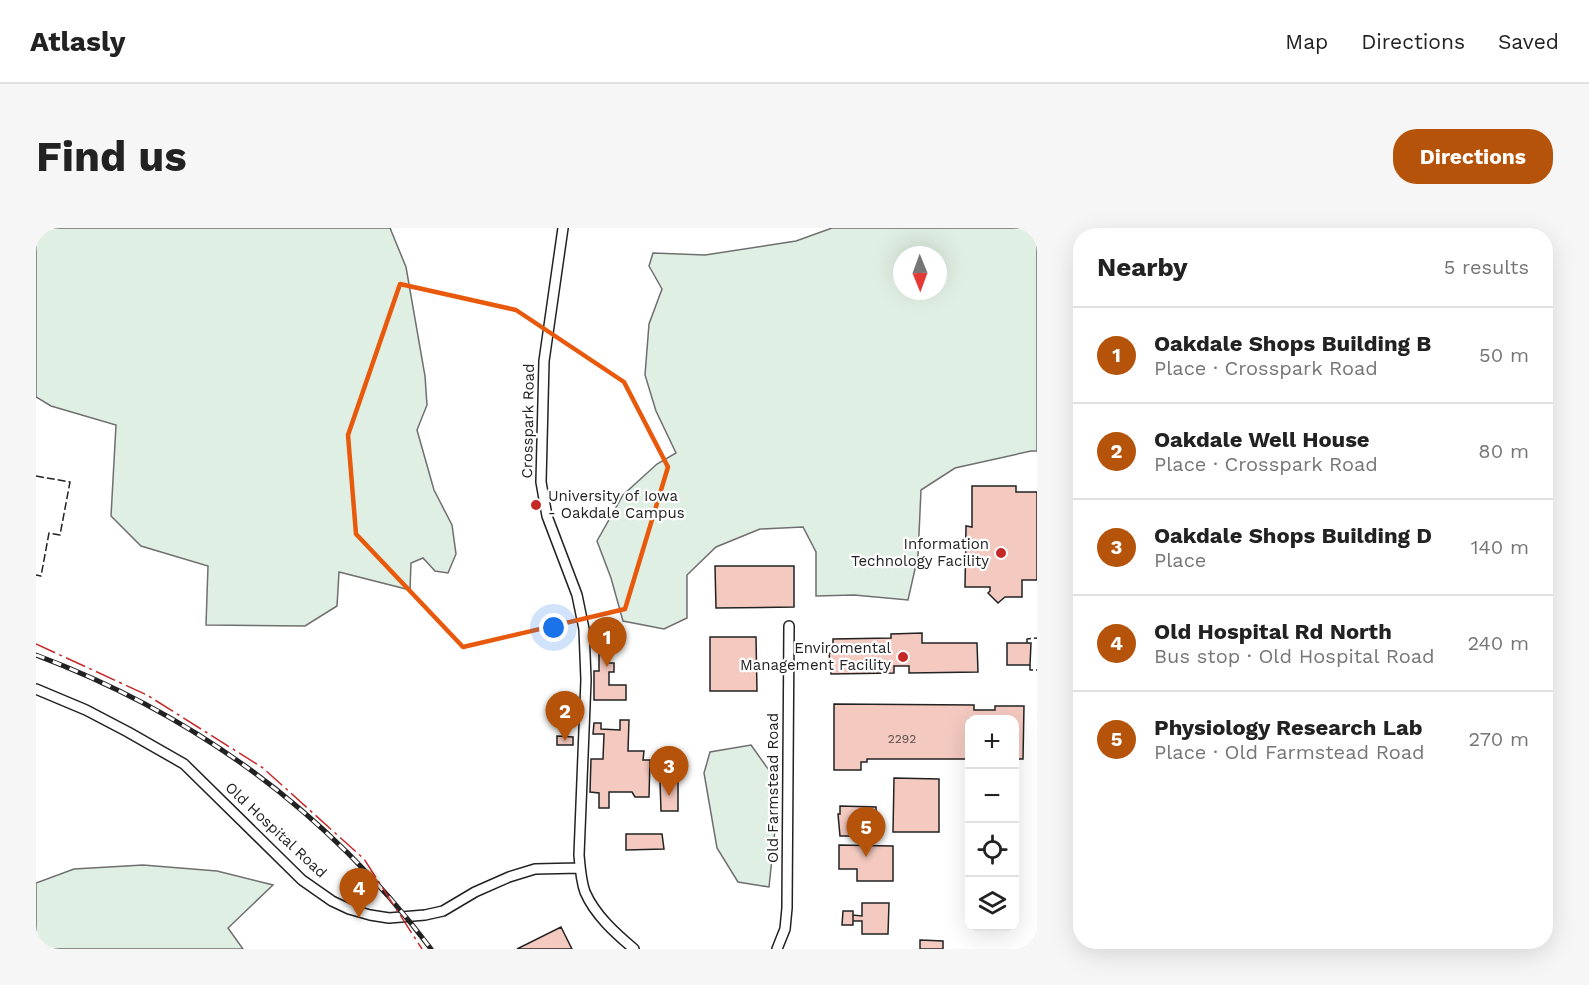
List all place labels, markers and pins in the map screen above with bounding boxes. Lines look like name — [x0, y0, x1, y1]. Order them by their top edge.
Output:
place label: University of Iowa - Oakdale Campus — [548, 487, 685, 522]
marker: University of Iowa - Oakdale Campus — [529, 498, 543, 512]
place label: Information Technology Facility — [851, 535, 989, 570]
marker: Information Technology Facility — [994, 546, 1008, 560]
pin: 1 — [588, 618, 626, 667]
place label: Enviromental Management Facility — [740, 639, 891, 674]
marker: Enviromental Management Facility — [896, 650, 910, 664]
pin: 2 — [546, 692, 584, 741]
pin: 3 — [650, 746, 688, 796]
pin: 5 — [846, 808, 886, 857]
pin: 4 — [340, 868, 378, 918]

